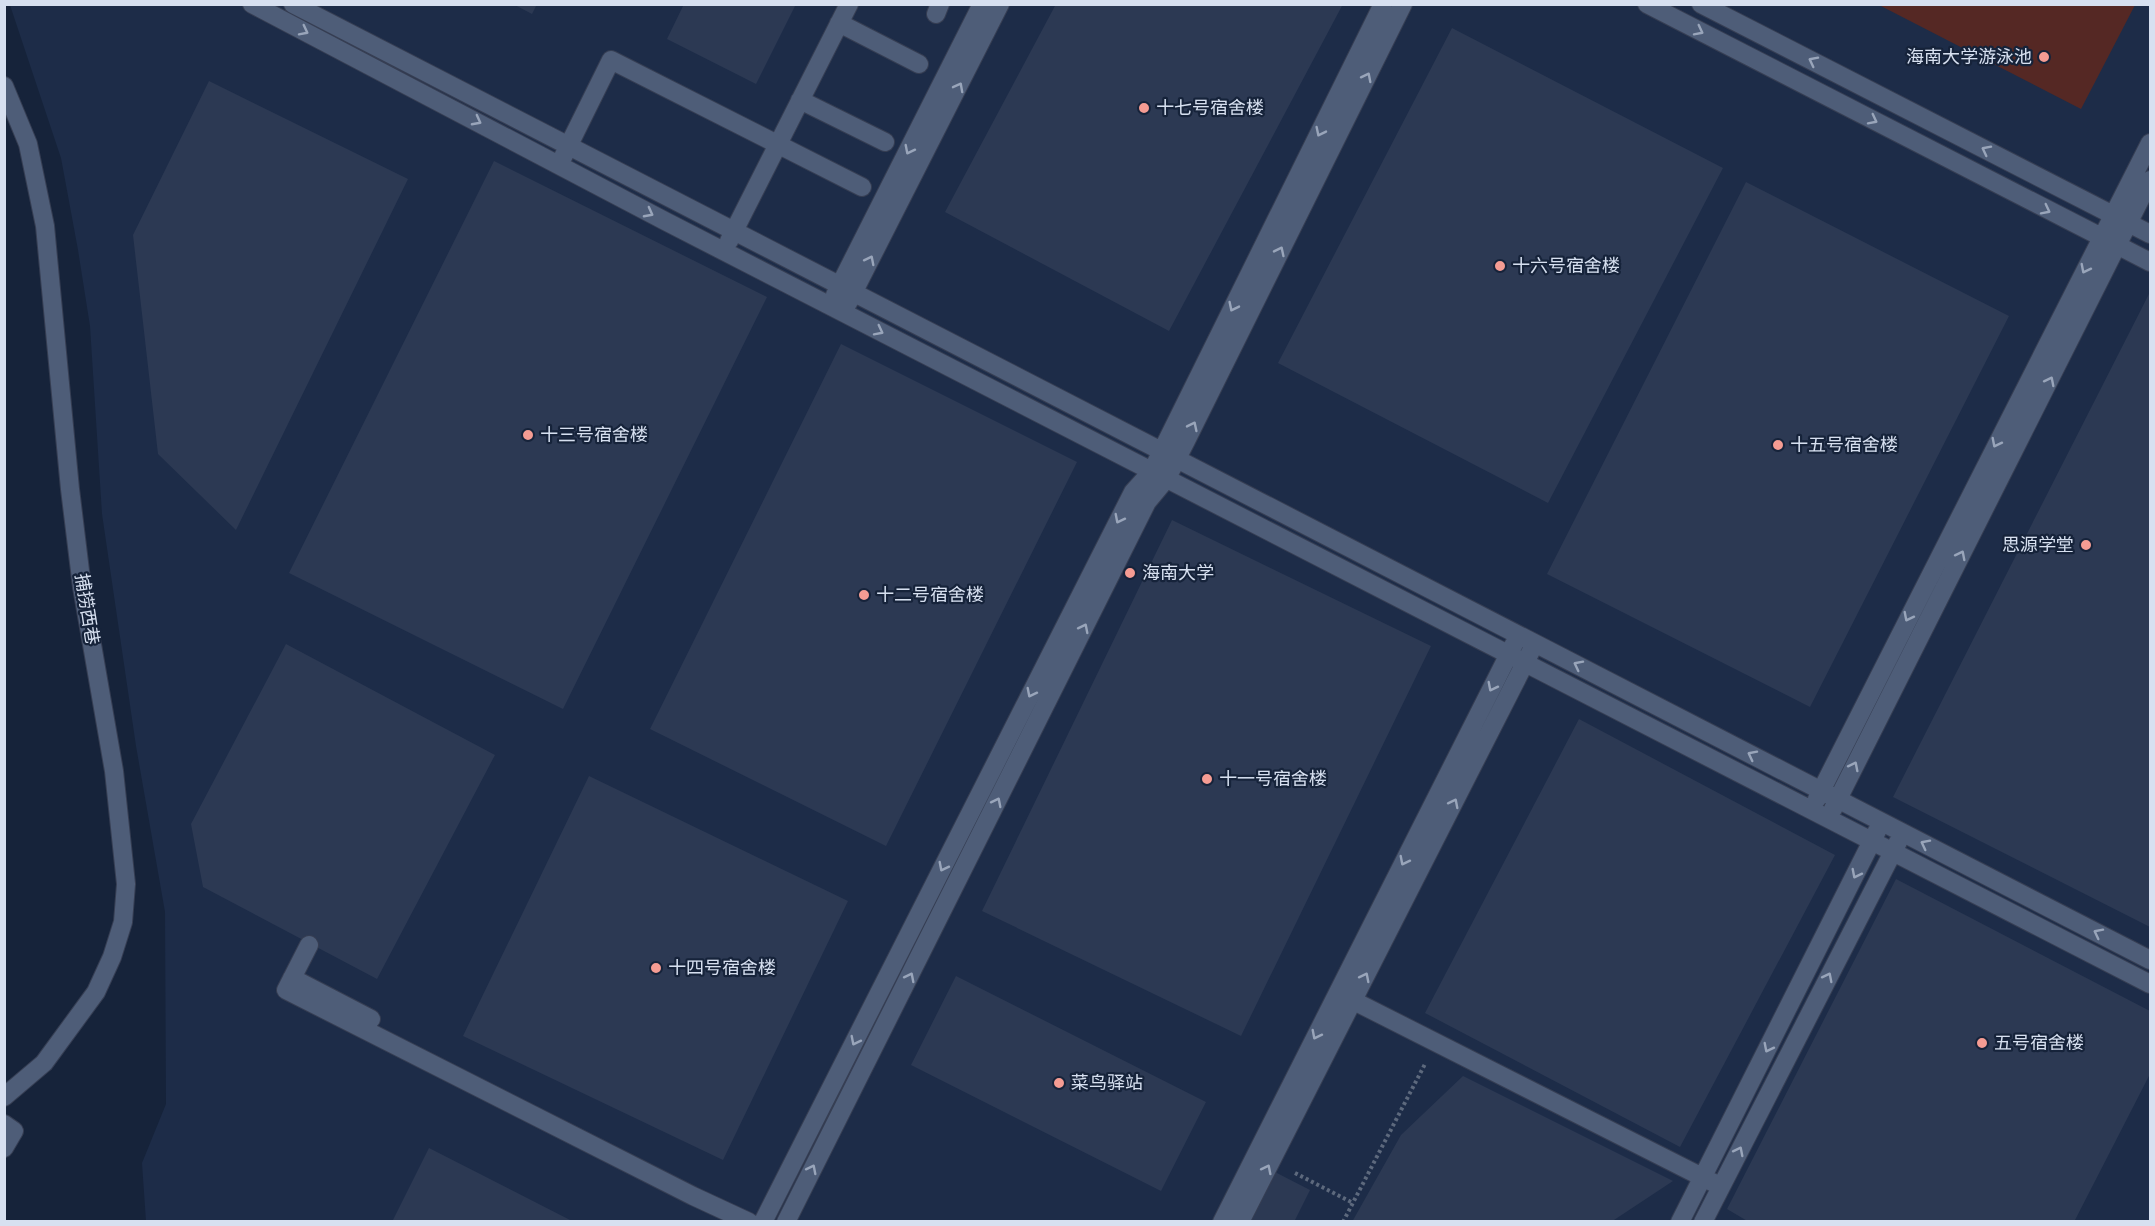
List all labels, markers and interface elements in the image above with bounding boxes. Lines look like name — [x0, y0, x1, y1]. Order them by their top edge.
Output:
one-way arrow — [298, 24, 308, 35]
one-way arrow — [1693, 24, 1703, 35]
place label: 海南大学游泳池 — [1906, 44, 2032, 69]
marker: 海南大学游泳池 — [2037, 50, 2051, 64]
one-way arrow — [1808, 57, 1819, 68]
one-way arrow — [1359, 72, 1371, 83]
one-way arrow — [951, 82, 963, 93]
place label: 十七号宿舍楼 — [1156, 95, 1264, 120]
marker: 十七号宿舍楼 — [1137, 101, 1151, 115]
one-way arrow — [1866, 113, 1877, 125]
one-way arrow — [471, 114, 481, 125]
one-way arrow — [1315, 126, 1327, 137]
one-way arrow — [904, 144, 916, 155]
one-way arrow — [1982, 146, 1993, 157]
one-way arrow — [2040, 202, 2051, 214]
one-way arrow — [643, 205, 654, 217]
one-way arrow — [1272, 247, 1284, 258]
place label: 十六号宿舍楼 — [1512, 253, 1620, 278]
one-way arrow — [862, 256, 874, 267]
marker: 十六号宿舍楼 — [1493, 259, 1507, 273]
one-way arrow — [2080, 263, 2092, 274]
one-way arrow — [1229, 300, 1240, 311]
one-way arrow — [872, 323, 883, 335]
one-way arrow — [2042, 376, 2054, 387]
place label: 十三号宿舍楼 — [540, 422, 648, 447]
one-way arrow — [1186, 422, 1197, 433]
marker: 十三号宿舍楼 — [521, 428, 535, 442]
place label: 十五号宿舍楼 — [1790, 432, 1898, 457]
one-way arrow — [1992, 437, 2004, 448]
marker: 十五号宿舍楼 — [1771, 438, 1785, 452]
one-way arrow — [1115, 512, 1127, 523]
place label: 思源学堂 — [2002, 532, 2074, 557]
marker: 思源学堂 — [2079, 538, 2093, 552]
one-way arrow — [1954, 550, 1966, 561]
place label: 海南大学 — [1142, 560, 1214, 585]
marker: 海南大学 — [1123, 566, 1137, 580]
street label: 捕捞西巷 — [70, 571, 105, 646]
place label: 十二号宿舍楼 — [876, 582, 984, 607]
marker: 十二号宿舍楼 — [857, 588, 871, 602]
one-way arrow — [1904, 611, 1916, 622]
one-way arrow — [1077, 623, 1089, 634]
one-way arrow — [1574, 661, 1585, 672]
one-way arrow — [1488, 680, 1499, 691]
one-way arrow — [1027, 686, 1038, 697]
one-way arrow — [1747, 751, 1758, 762]
one-way arrow — [1847, 762, 1858, 772]
place label: 十一号宿舍楼 — [1219, 766, 1327, 791]
marker: 十一号宿舍楼 — [1200, 772, 1214, 786]
one-way arrow — [990, 798, 1001, 809]
one-way arrow — [1446, 799, 1458, 810]
one-way arrow — [1921, 840, 1931, 851]
one-way arrow — [1400, 854, 1411, 865]
one-way arrow — [939, 860, 950, 871]
one-way arrow — [1851, 867, 1863, 878]
one-way arrow — [2094, 929, 2105, 940]
place label: 十四号宿舍楼 — [668, 955, 776, 980]
marker: 十四号宿舍楼 — [649, 961, 663, 975]
one-way arrow — [902, 972, 914, 983]
one-way arrow — [1358, 973, 1369, 983]
one-way arrow — [1821, 973, 1832, 984]
one-way arrow — [1312, 1028, 1324, 1039]
place label: 五号宿舍楼 — [1994, 1030, 2084, 1055]
one-way arrow — [851, 1034, 862, 1045]
marker: 五号宿舍楼 — [1975, 1036, 1989, 1050]
one-way arrow — [1764, 1041, 1775, 1052]
place label: 菜鸟驿站 — [1071, 1070, 1143, 1095]
marker: 菜鸟驿站 — [1052, 1076, 1066, 1090]
one-way arrow — [1732, 1146, 1743, 1157]
one-way arrow — [805, 1165, 816, 1176]
one-way arrow — [1260, 1165, 1271, 1176]

